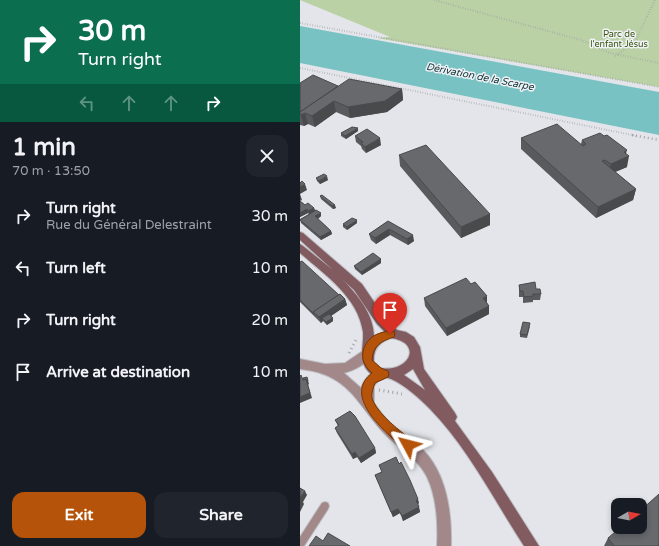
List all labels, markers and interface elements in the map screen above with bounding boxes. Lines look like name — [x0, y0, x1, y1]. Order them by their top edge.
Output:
text: 30 m — [78, 14, 146, 48]
icon: right — [12, 16, 64, 68]
park label: Parc de l'enfant Jésus — [590, 29, 648, 50]
text: Turn right — [78, 48, 162, 70]
water label: Dérivation de la Scarpe — [425, 61, 536, 94]
icon: left — [76, 92, 98, 114]
icon: ahead — [118, 92, 140, 114]
icon: ahead — [160, 92, 182, 114]
icon: right — [202, 92, 224, 114]
text: 1 min — [12, 133, 76, 162]
button: close — [246, 135, 288, 177]
text: 70 m · 13:50 — [12, 163, 90, 179]
text: Turn right — [46, 199, 116, 217]
icon: right — [12, 205, 34, 227]
text: 30 m — [251, 207, 288, 225]
text: Rue du Général Delestraint — [46, 217, 212, 233]
icon: left — [12, 257, 34, 279]
text: Turn left — [46, 259, 106, 277]
text: 10 m — [251, 259, 288, 277]
pin — [373, 293, 407, 334]
icon: arrive — [379, 299, 401, 321]
icon: right — [12, 309, 34, 331]
text: Turn right — [46, 311, 116, 329]
text: 20 m — [251, 311, 288, 329]
icon: arrive — [12, 361, 34, 383]
text: Arrive at destination — [46, 363, 190, 381]
text: 10 m — [251, 363, 288, 381]
position arrow — [387, 424, 429, 466]
button: Exit — [12, 492, 146, 538]
button: Share — [154, 492, 288, 538]
north arrow — [611, 498, 647, 534]
map controls — [611, 498, 647, 534]

